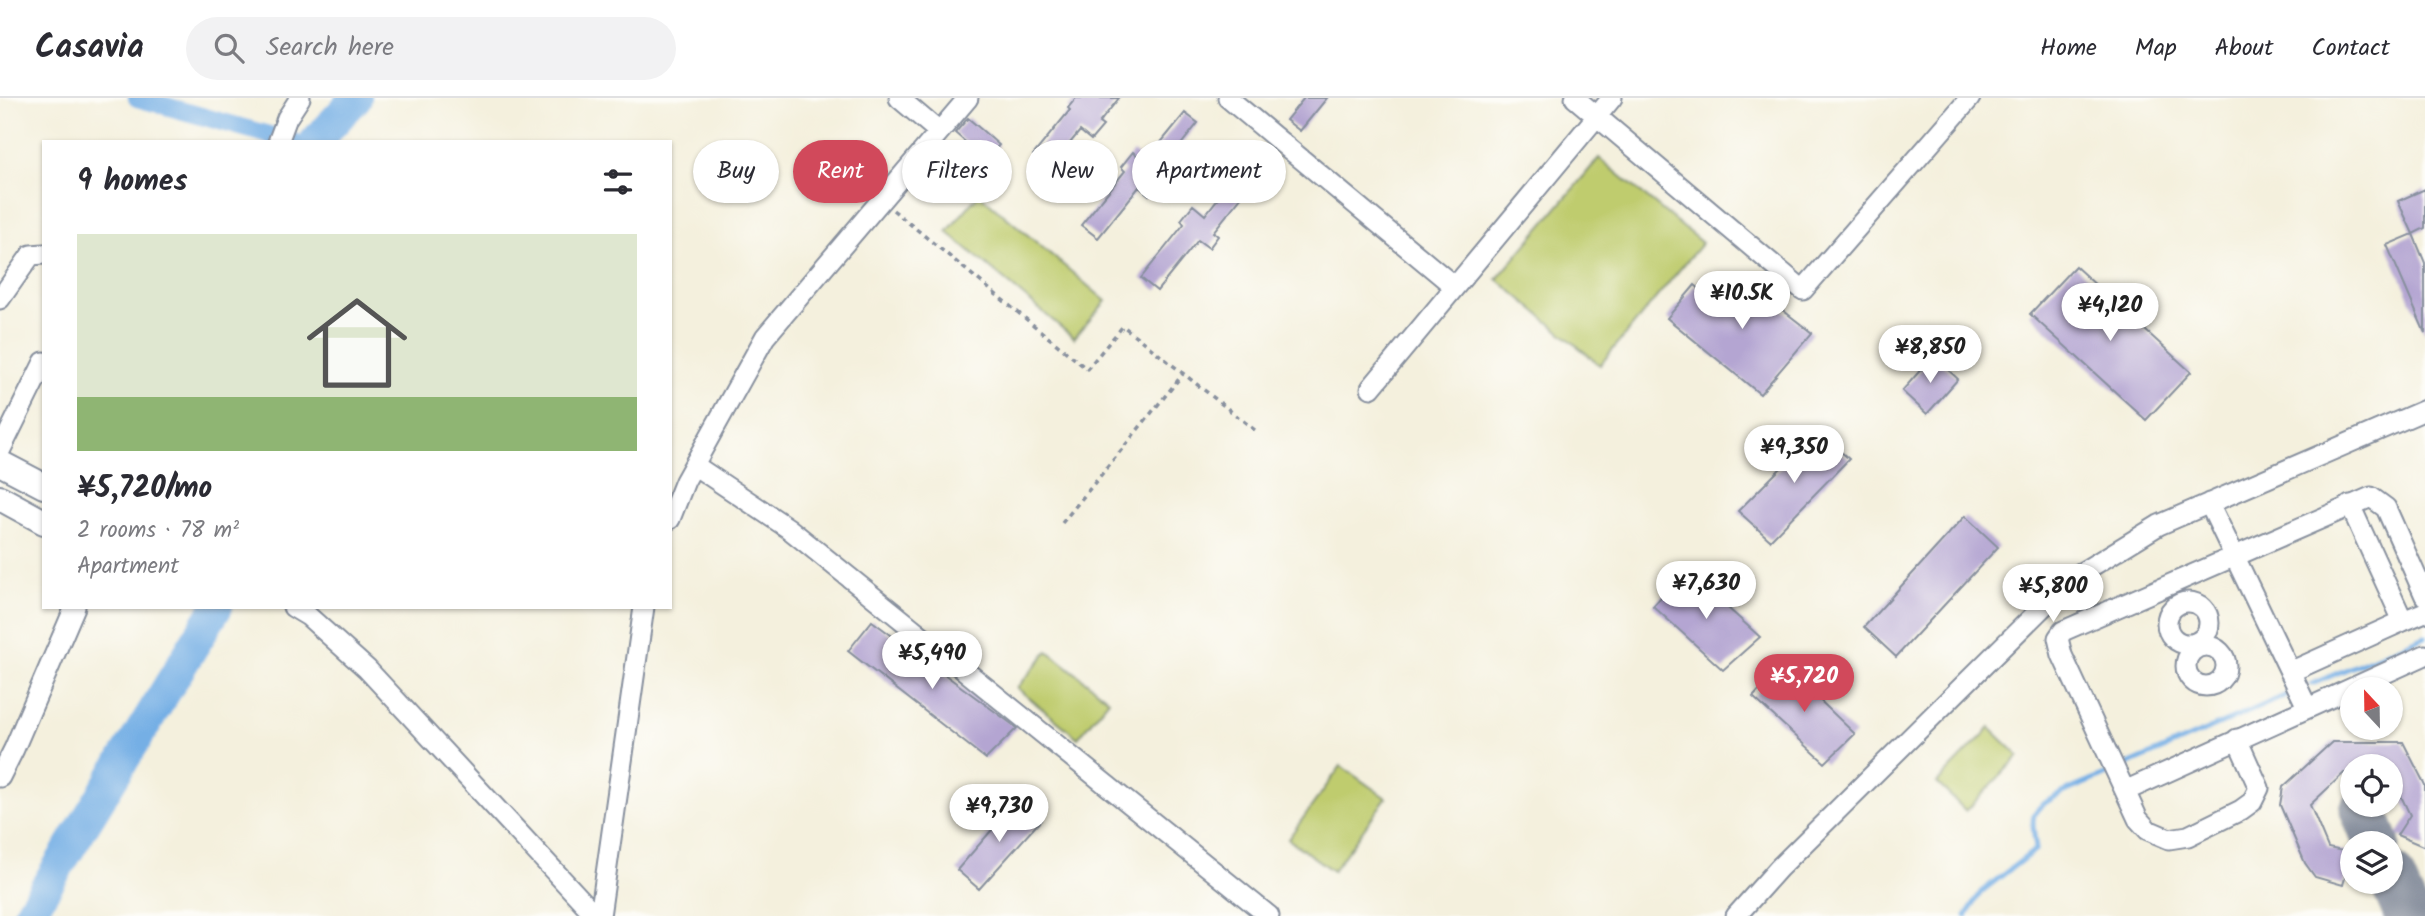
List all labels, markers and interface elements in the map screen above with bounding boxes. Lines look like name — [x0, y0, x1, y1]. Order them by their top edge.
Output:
search box — [186, 17, 676, 80]
text: Casavia — [35, 22, 144, 75]
text: Search here — [266, 27, 394, 69]
icon: search — [210, 29, 248, 67]
text: Home — [2040, 29, 2097, 68]
text: Map — [2135, 29, 2177, 68]
text: About — [2215, 29, 2273, 68]
text: Contact — [2311, 29, 2390, 68]
chip: Buy — [693, 140, 779, 203]
chip: Rent — [793, 140, 888, 203]
chip: Filters — [902, 140, 1012, 203]
chip: New — [1026, 140, 1118, 203]
chip: Apartment — [1132, 140, 1286, 203]
text: 9 homes — [77, 158, 188, 206]
icon: filters — [599, 163, 637, 201]
pin: ¥10.5K — [1685, 272, 1799, 331]
text: ¥10.5K — [1710, 276, 1774, 312]
icon: home — [294, 280, 420, 406]
pin: ¥4,120 — [2053, 284, 2167, 343]
text: ¥4,120 — [2078, 288, 2142, 324]
pin: ¥8,850 — [1873, 326, 1987, 385]
text: ¥8,850 — [1895, 330, 1965, 366]
pin: ¥9,350 — [1737, 426, 1851, 485]
text: ¥9,350 — [1760, 430, 1828, 466]
text: ¥5,720/mo — [77, 465, 212, 513]
text: 2 rooms · 78 m² — [77, 513, 239, 549]
text: Apartment — [77, 549, 179, 585]
pin: ¥7,630 — [1649, 561, 1763, 621]
pin: ¥5,800 — [1996, 564, 2110, 624]
text: ¥7,630 — [1672, 566, 1740, 602]
text: ¥5,800 — [2019, 569, 2087, 605]
pin: ¥5,490 — [875, 632, 989, 691]
text: ¥5,490 — [898, 636, 966, 672]
pin: ¥5,720 — [1747, 654, 1861, 714]
text: ¥5,720 — [1770, 659, 1838, 695]
north arrow — [2340, 677, 2403, 740]
map controls — [2340, 677, 2403, 894]
button: locate — [2340, 754, 2403, 817]
pin: ¥9,730 — [942, 784, 1056, 844]
text: ¥9,730 — [965, 789, 1033, 825]
button: layers — [2340, 831, 2403, 894]

